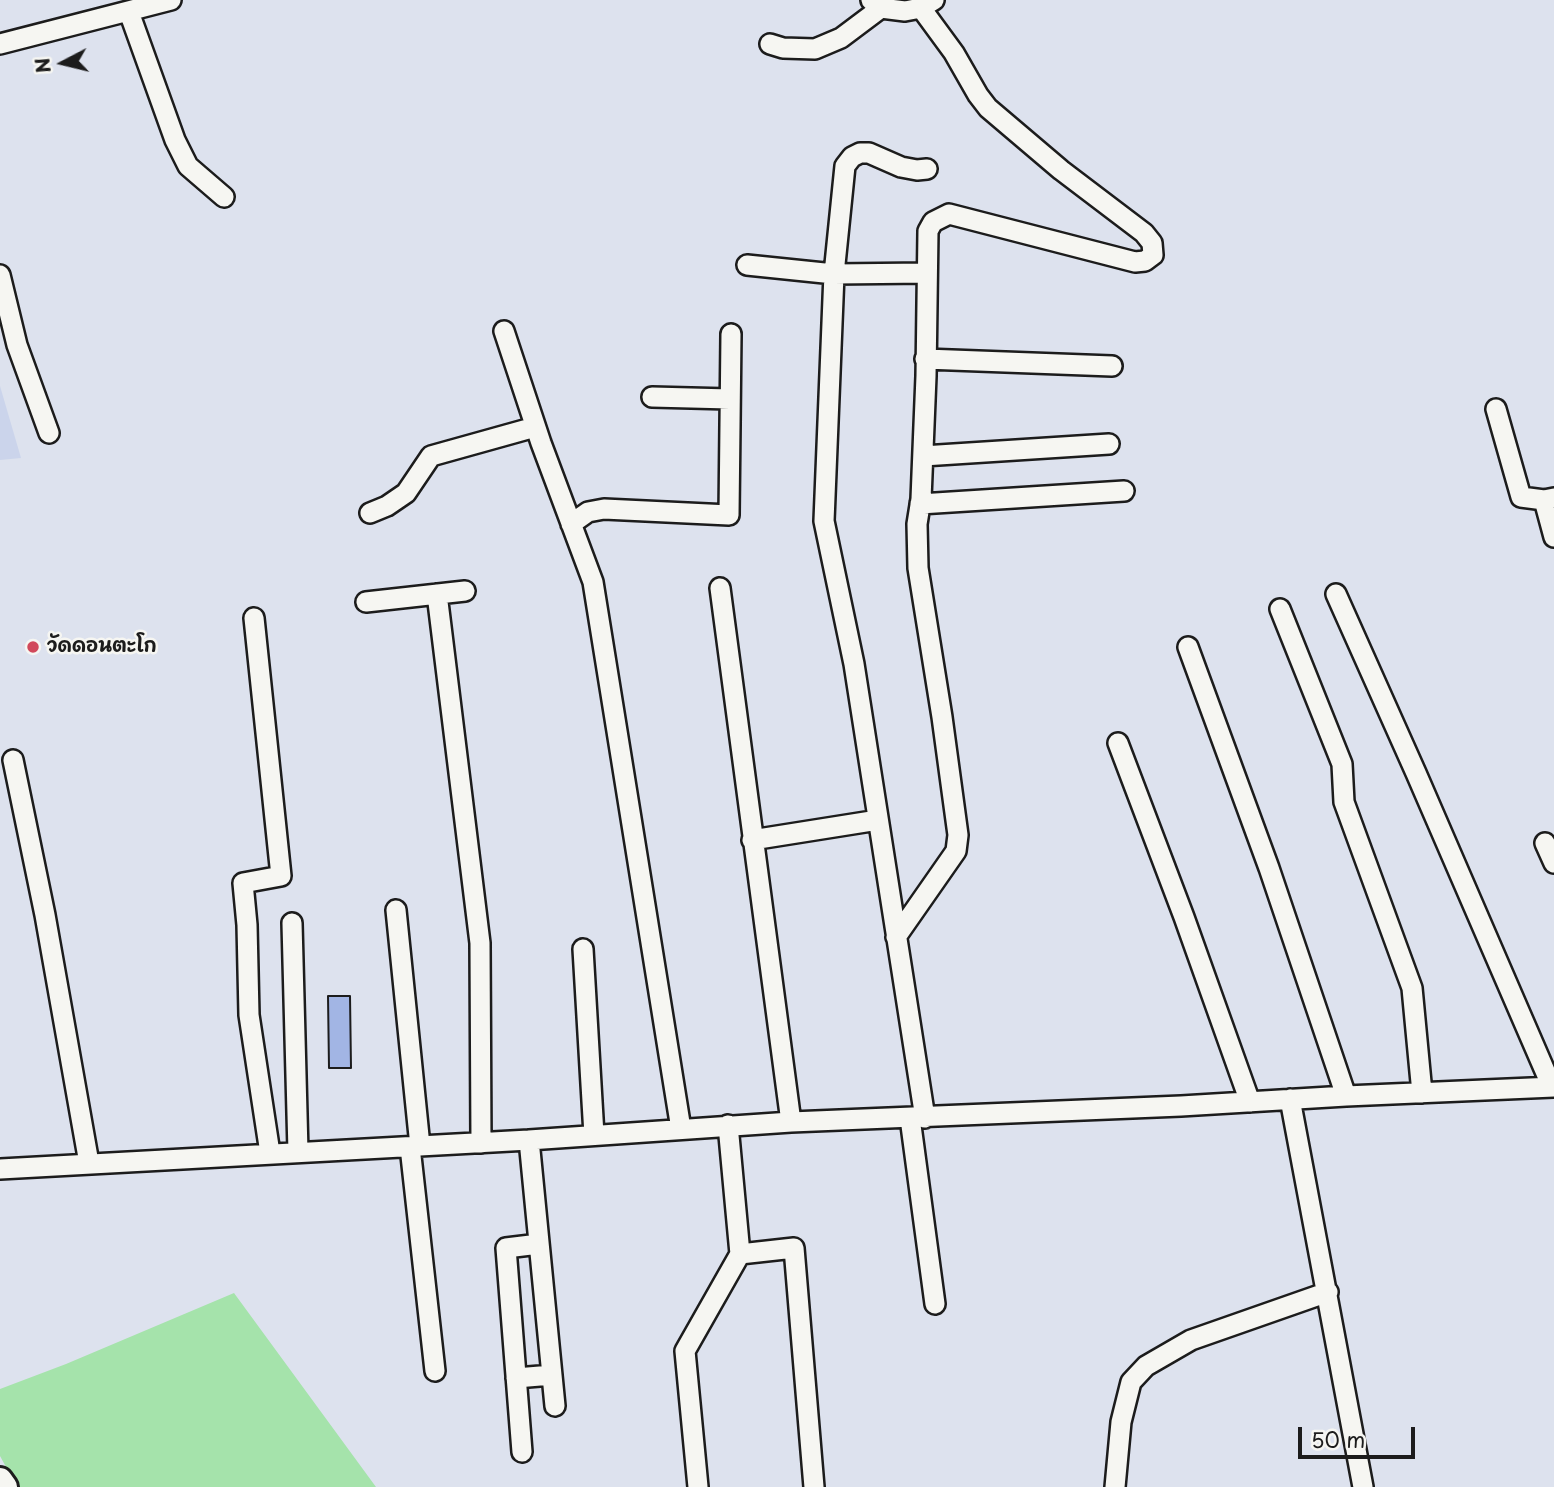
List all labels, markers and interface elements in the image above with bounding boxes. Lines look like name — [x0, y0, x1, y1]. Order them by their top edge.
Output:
north arrow — [28, 28, 98, 98]
text: N — [27, 56, 57, 75]
place label: วัดดอนตะโก — [47, 636, 156, 658]
marker: วัดดอนตะโก — [25, 639, 41, 655]
scale bar — [1302, 1414, 1419, 1458]
text: 50 m — [1311, 1423, 1365, 1455]

